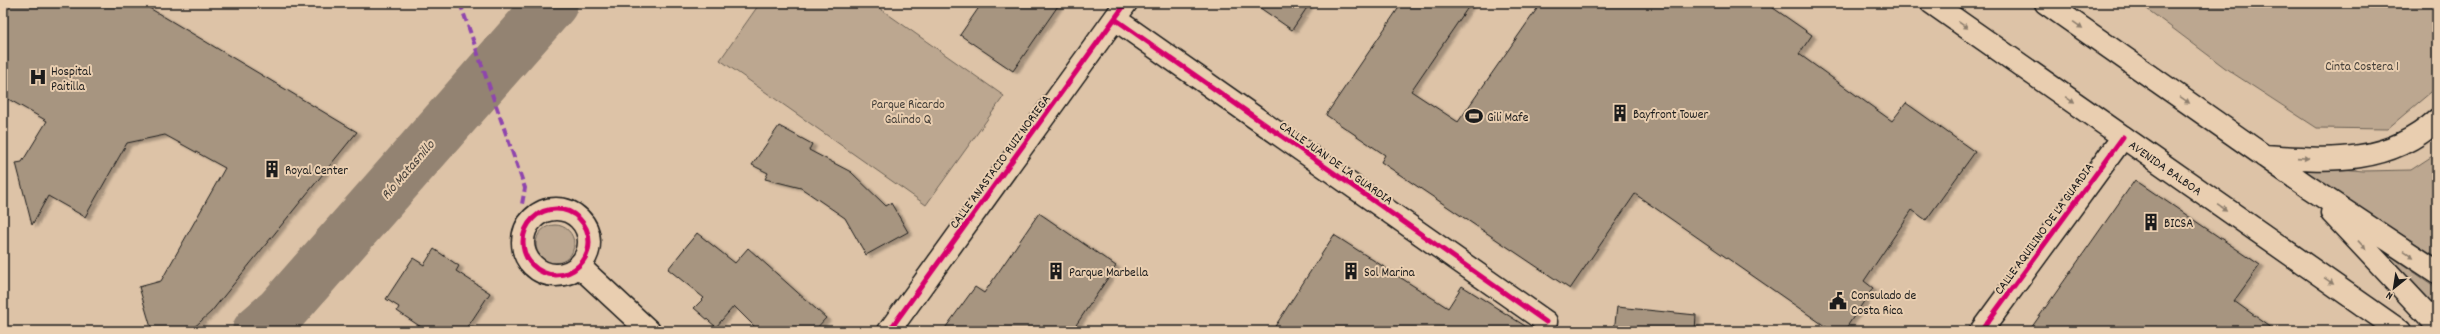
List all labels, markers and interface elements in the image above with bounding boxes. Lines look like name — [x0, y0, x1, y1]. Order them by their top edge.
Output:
one-way arrow — [1958, 21, 1969, 29]
one-way arrow — [2073, 21, 2084, 29]
park label: Cinta Costera 1 — [2325, 58, 2399, 77]
place label: Hospital Paitilla — [51, 63, 91, 97]
hospital icon: Hospital Paitilla — [28, 67, 48, 87]
street label: CALLE ANASTACIO RUIZ NORIEGA — [946, 91, 1056, 233]
park label: Parque Ricardo Galindo Q — [871, 96, 945, 130]
one-way arrow — [2065, 96, 2075, 104]
one-way arrow — [2179, 96, 2190, 104]
building icon: Bayfront Tower — [1610, 103, 1630, 123]
sports icon: Gili Mafe — [1464, 106, 1484, 126]
place label: Bayfront Tower — [1633, 106, 1708, 125]
place label: Gili Mafe — [1487, 109, 1529, 128]
street label: CALLE JUAN DE LA GUARDIA — [1275, 117, 1397, 211]
water label: Río Matasnillo — [377, 136, 441, 204]
street label: AVENIDA BALBOA — [2124, 137, 2205, 201]
one-way arrow — [2297, 155, 2309, 162]
building icon: Royal Center — [262, 159, 282, 179]
street label: CALLE AQUILINO DE LA GUARDIA — [1991, 159, 2100, 299]
place label: Royal Center — [285, 162, 348, 181]
one-way arrow — [2217, 203, 2227, 211]
building icon: BICSA — [2141, 212, 2161, 232]
place label: BICSA — [2164, 215, 2193, 234]
one-way arrow — [2357, 240, 2367, 250]
one-way arrow — [2404, 250, 2414, 258]
building icon: Parque Marbella — [1046, 261, 1066, 281]
building icon: Sol Marina — [1341, 261, 1361, 281]
place label: Parque Marbella — [1069, 264, 1149, 283]
place label: Sol Marina — [1364, 264, 1416, 283]
north arrow — [2374, 268, 2414, 308]
one-way arrow — [2323, 277, 2334, 285]
text: N — [2383, 286, 2396, 303]
place label: Consulado de Costa Rica — [1851, 287, 1916, 321]
public building icon: Consulado de Costa Rica — [1828, 291, 1848, 311]

